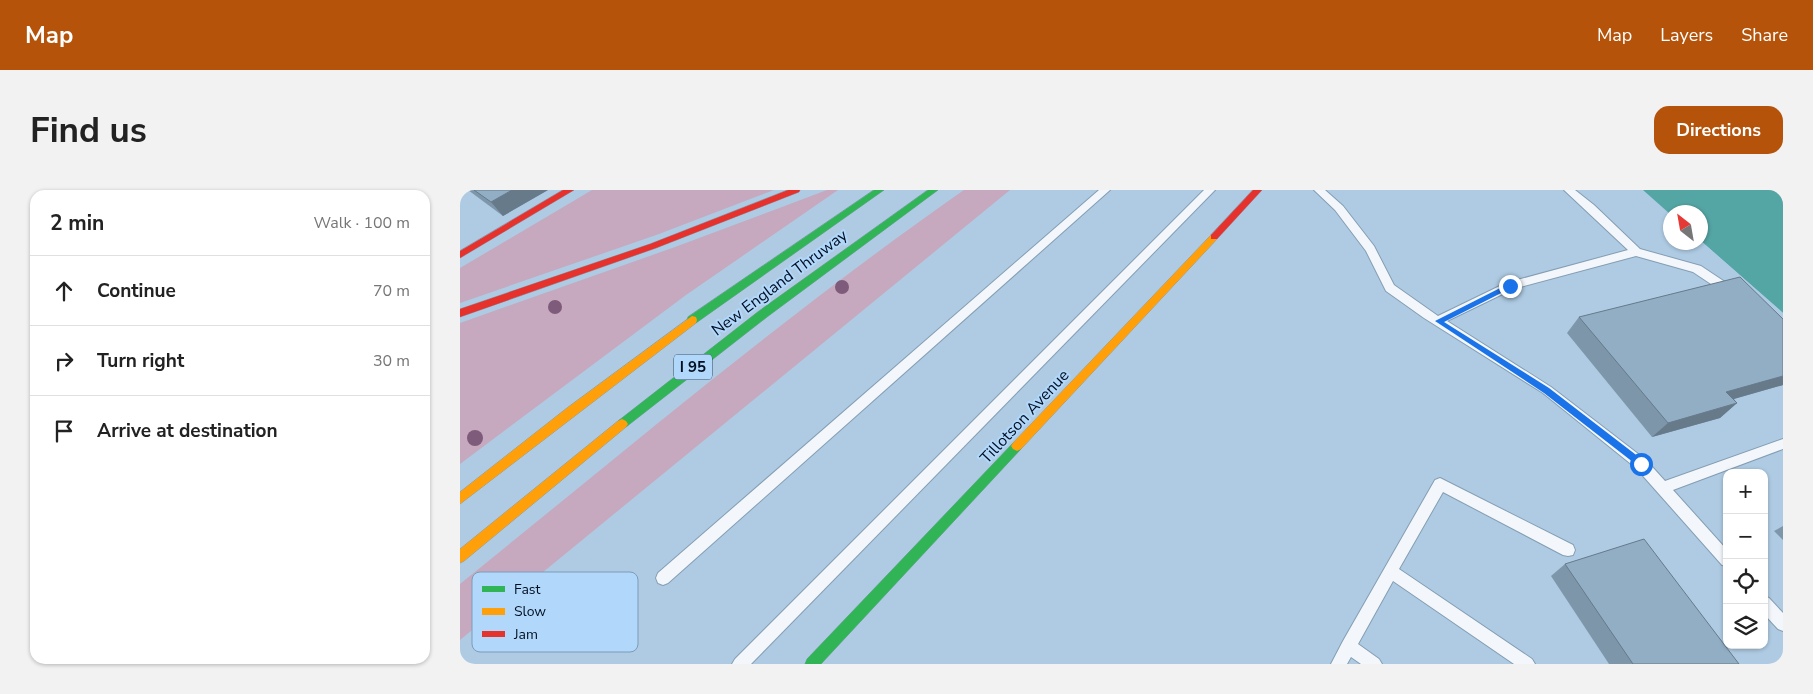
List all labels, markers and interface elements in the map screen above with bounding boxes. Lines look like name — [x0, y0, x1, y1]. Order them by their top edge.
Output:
text: Map — [25, 19, 73, 51]
text: Map — [1597, 23, 1632, 47]
text: Layers — [1660, 23, 1713, 47]
text: Share — [1741, 23, 1788, 47]
button: Directions — [1654, 106, 1783, 154]
text: Find us — [30, 107, 147, 154]
north arrow — [1663, 205, 1708, 250]
text: 2 min — [50, 209, 104, 237]
text: Walk · 100 m — [314, 212, 410, 234]
street label: New England Thruway — [707, 224, 853, 341]
route end — [1499, 275, 1522, 298]
icon: ahead — [50, 277, 78, 305]
text: Continue — [97, 278, 176, 304]
text: 70 m — [373, 280, 410, 302]
icon: right — [50, 347, 78, 375]
text: Turn right — [97, 348, 184, 374]
text: 30 m — [373, 350, 410, 372]
road number: I 95 — [674, 354, 712, 380]
street label: Tillotson Avenue — [975, 365, 1074, 469]
icon: arrive — [50, 417, 78, 445]
text: Arrive at destination — [97, 418, 278, 444]
route start — [1630, 453, 1653, 476]
map controls — [1723, 469, 1768, 649]
button: + — [1723, 469, 1768, 514]
button: − — [1723, 514, 1768, 559]
button: locate — [1723, 559, 1768, 604]
legend — [472, 572, 638, 652]
text: Fast — [514, 580, 540, 599]
text: Slow — [514, 602, 546, 621]
button: layers — [1723, 604, 1768, 649]
text: Jam — [513, 625, 538, 644]

